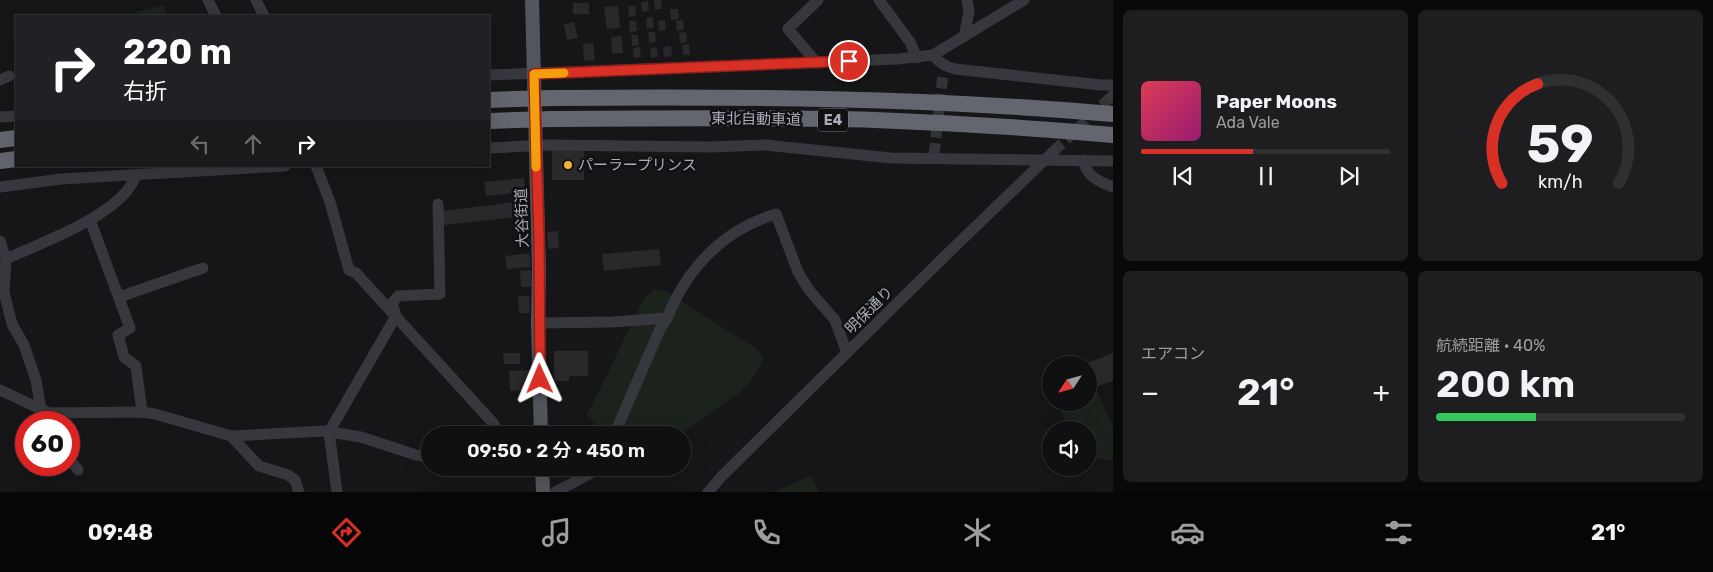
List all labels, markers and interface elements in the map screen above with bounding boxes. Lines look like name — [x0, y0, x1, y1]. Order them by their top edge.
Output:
text: 220 m — [123, 31, 232, 73]
icon: right — [40, 35, 105, 100]
pin — [828, 40, 870, 82]
icon: arrive — [835, 47, 863, 75]
text: 右折 — [123, 78, 167, 105]
text: Paper Moons — [1216, 90, 1337, 113]
road number: E4 — [818, 108, 848, 132]
street label: 東北自動車道 — [711, 109, 801, 129]
text: Ada Vale — [1216, 113, 1280, 132]
text: 59 — [1527, 113, 1594, 175]
icon: left — [186, 130, 214, 158]
icon: ahead — [239, 130, 267, 158]
icon: right — [292, 130, 320, 158]
place label: パーラープリンス — [578, 156, 697, 174]
marker: パーラープリンス — [562, 159, 574, 171]
icon: previous — [1169, 162, 1197, 190]
icon: pause — [1252, 162, 1280, 190]
icon: next — [1335, 162, 1363, 190]
text: km/h — [1538, 171, 1583, 192]
street label: 大谷街道 — [512, 188, 532, 248]
street label: 明保通り — [841, 282, 897, 338]
text: 航続距離 · 40% — [1436, 336, 1545, 355]
text: エアコン — [1141, 344, 1205, 363]
position arrow — [513, 352, 565, 404]
north arrow — [1042, 356, 1098, 411]
map controls — [1042, 356, 1097, 476]
text: 200 km — [1436, 361, 1575, 407]
text: 21° — [1237, 369, 1295, 415]
text: − — [1141, 376, 1159, 409]
text: + — [1373, 376, 1390, 409]
speed limit sign: 60 — [15, 411, 80, 476]
button: sound — [1042, 421, 1097, 476]
text: 09:50 · 2 分 · 450 m — [467, 439, 645, 462]
icon: directions — [329, 515, 364, 550]
icon: music — [539, 515, 574, 550]
icon: phone — [749, 515, 784, 550]
icon: climate — [960, 515, 995, 550]
icon: car — [1170, 515, 1205, 550]
icon: filters — [1381, 515, 1416, 550]
text: 09:48 — [88, 519, 153, 546]
text: 21° — [1591, 519, 1625, 546]

